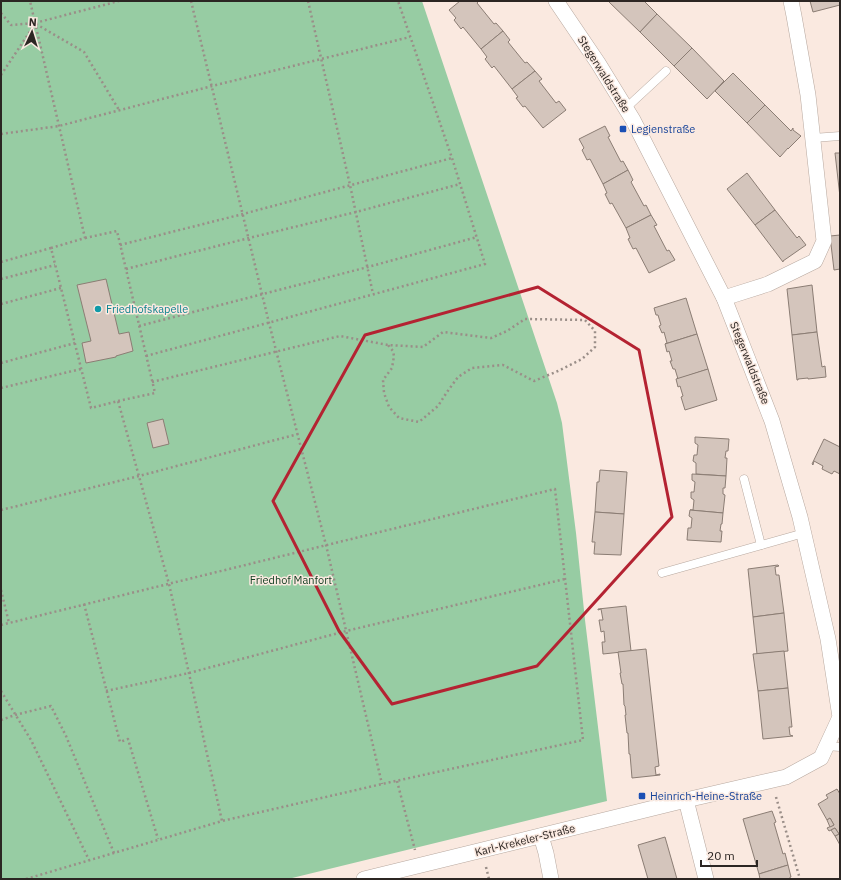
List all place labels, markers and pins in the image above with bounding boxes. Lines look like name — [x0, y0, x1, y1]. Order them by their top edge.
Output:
place label: Legienstraße — [631, 122, 695, 136]
marker: Legienstraße — [618, 124, 628, 134]
place label: Friedhofskapelle — [106, 302, 188, 316]
marker: Friedhofskapelle — [93, 304, 103, 314]
place label: Heinrich-Heine-Straße — [650, 789, 762, 803]
marker: Heinrich-Heine-Straße — [637, 791, 647, 801]

